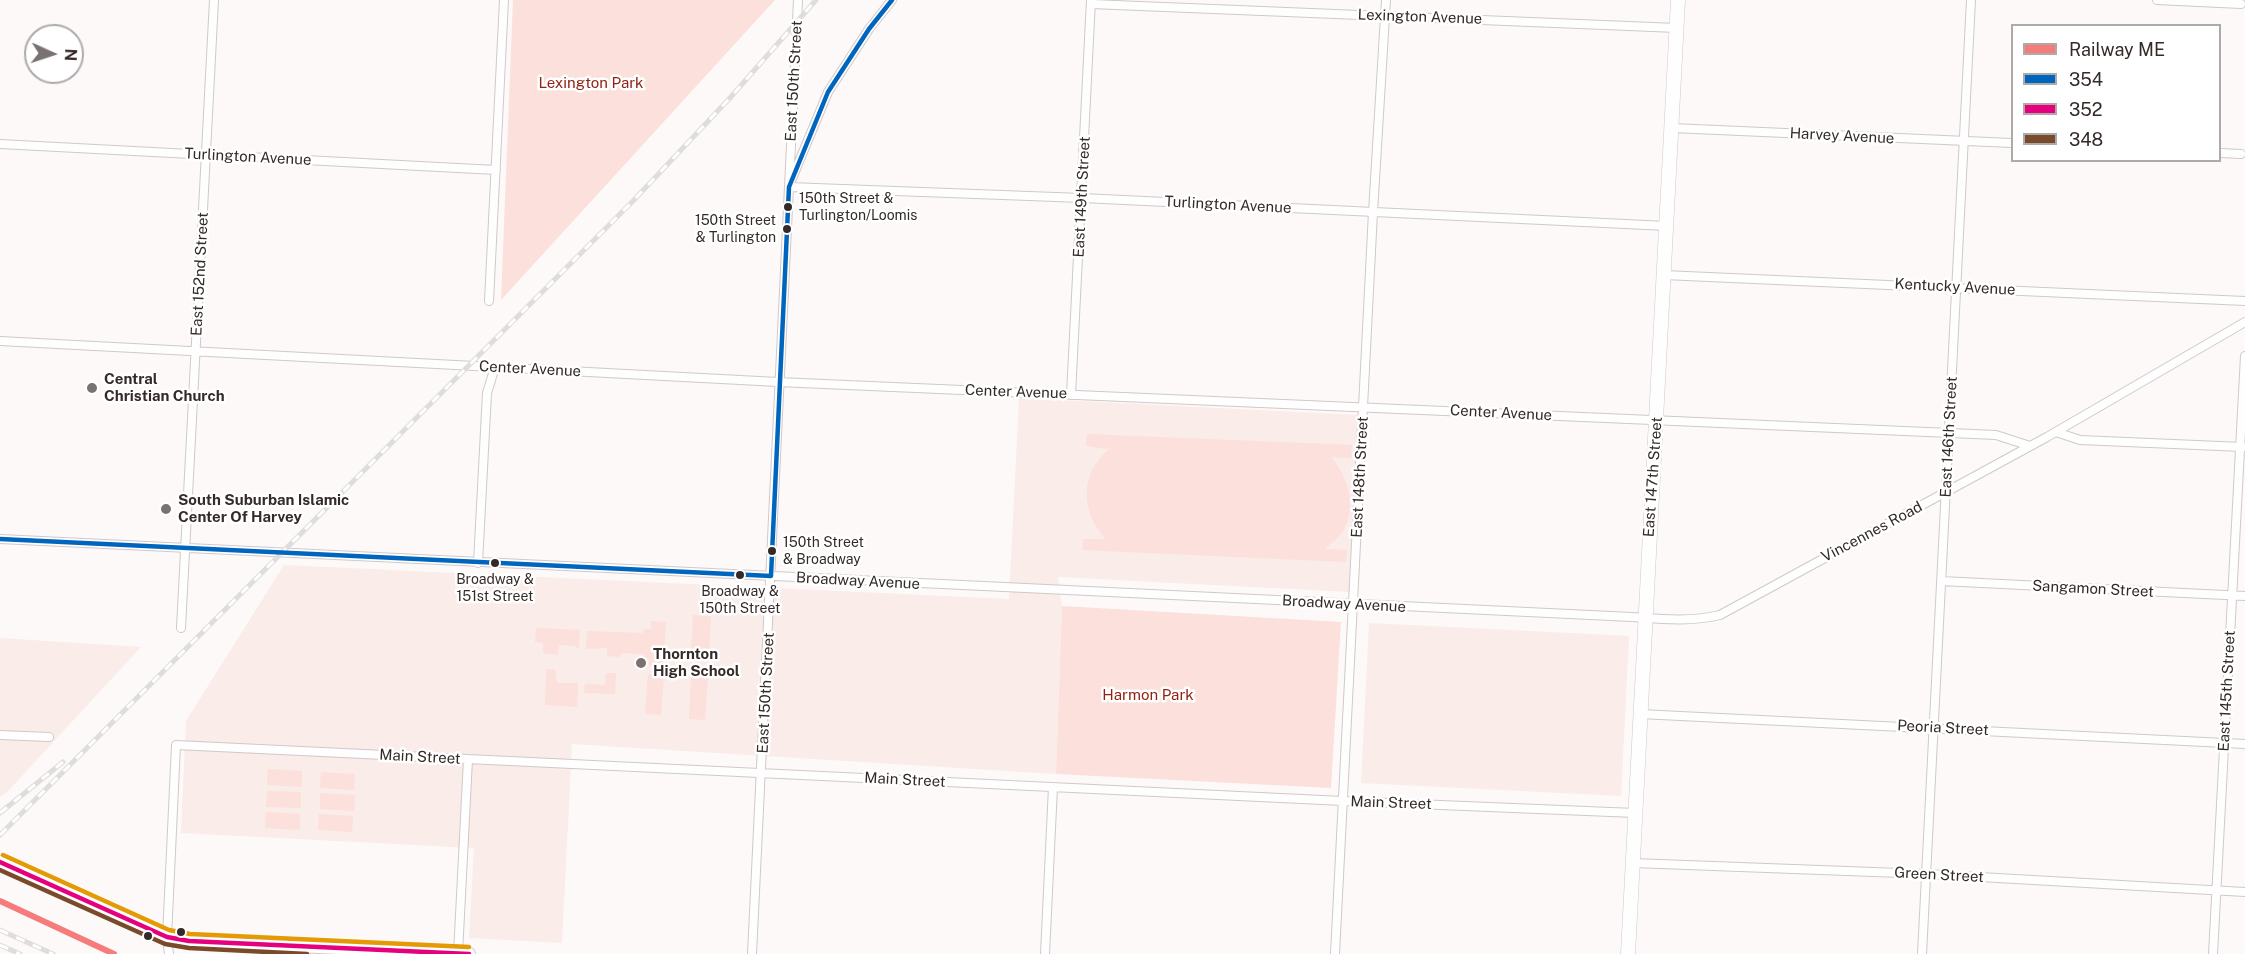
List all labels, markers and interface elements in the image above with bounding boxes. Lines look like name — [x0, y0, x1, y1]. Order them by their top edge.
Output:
street label: Lexington Avenue — [1357, 6, 1483, 28]
street label: East 150th Street — [782, 20, 806, 142]
north arrow — [24, 24, 84, 84]
legend — [2011, 24, 2221, 162]
text: Railway ME — [2069, 39, 2165, 60]
text: N — [61, 48, 80, 62]
text: 354 — [2069, 69, 2103, 90]
park label: Lexington Park — [538, 74, 644, 92]
text: 352 — [2069, 99, 2103, 120]
street label: Harvey Avenue — [1789, 124, 1895, 148]
text: 348 — [2069, 129, 2103, 150]
street label: East 149th Street — [1070, 136, 1094, 258]
street label: Turlington Avenue — [184, 145, 312, 169]
place label: 150th Street & Turlington/Loomis — [799, 191, 917, 224]
street label: Turlington Avenue — [1164, 193, 1292, 217]
marker: 150th Street & Turlington/Loomis — [782, 201, 794, 213]
street label: East 152nd Street — [188, 212, 212, 336]
place label: 150th Street & Turlington — [695, 213, 776, 246]
marker: 150th Street & Turlington — [781, 223, 793, 235]
street label: Kentucky Avenue — [1894, 275, 2016, 299]
street label: Center Avenue — [478, 357, 582, 381]
place label: Central Christian Church — [104, 370, 225, 405]
street label: East 146th Street — [1937, 376, 1961, 498]
marker: Central Christian Church — [85, 381, 99, 395]
street label: Center Avenue — [965, 381, 1067, 403]
street label: Center Avenue — [1449, 401, 1553, 425]
street label: East 148th Street — [1348, 416, 1372, 538]
street label: East 147th Street — [1640, 416, 1666, 538]
place label: South Suburban Islamic Center Of Harvey — [178, 491, 349, 526]
street label: Vincennes Road — [1818, 498, 1926, 566]
marker: South Suburban Islamic Center Of Harvey — [159, 502, 173, 516]
place label: 150th Street & Broadway — [783, 535, 864, 568]
marker: 150th Street & Broadway — [766, 545, 778, 557]
marker: Broadway & 151st Street — [489, 557, 501, 569]
marker: Broadway & 150th Street — [734, 569, 746, 581]
street label: Broadway Avenue — [796, 569, 920, 593]
place label: Broadway & 151st Street — [456, 572, 534, 604]
street label: Sangamon Street — [2032, 577, 2154, 601]
place label: Broadway & 150th Street — [699, 584, 781, 616]
street label: Broadway Avenue — [1282, 592, 1406, 616]
street label: East 145th Street — [2215, 630, 2239, 752]
street label: East 150th Street — [754, 632, 778, 754]
place label: Thornton High School — [653, 645, 740, 680]
marker: Thornton High School — [634, 656, 648, 670]
park label: Harmon Park — [1102, 686, 1194, 704]
street label: Peoria Street — [1897, 717, 1989, 739]
street label: Main Street — [379, 746, 461, 768]
street label: Main Street — [864, 769, 946, 791]
street label: Main Street — [1350, 793, 1432, 813]
street label: Green Street — [1894, 864, 1984, 886]
unlabelled marker — [175, 926, 187, 938]
unlabelled marker — [142, 930, 154, 942]

